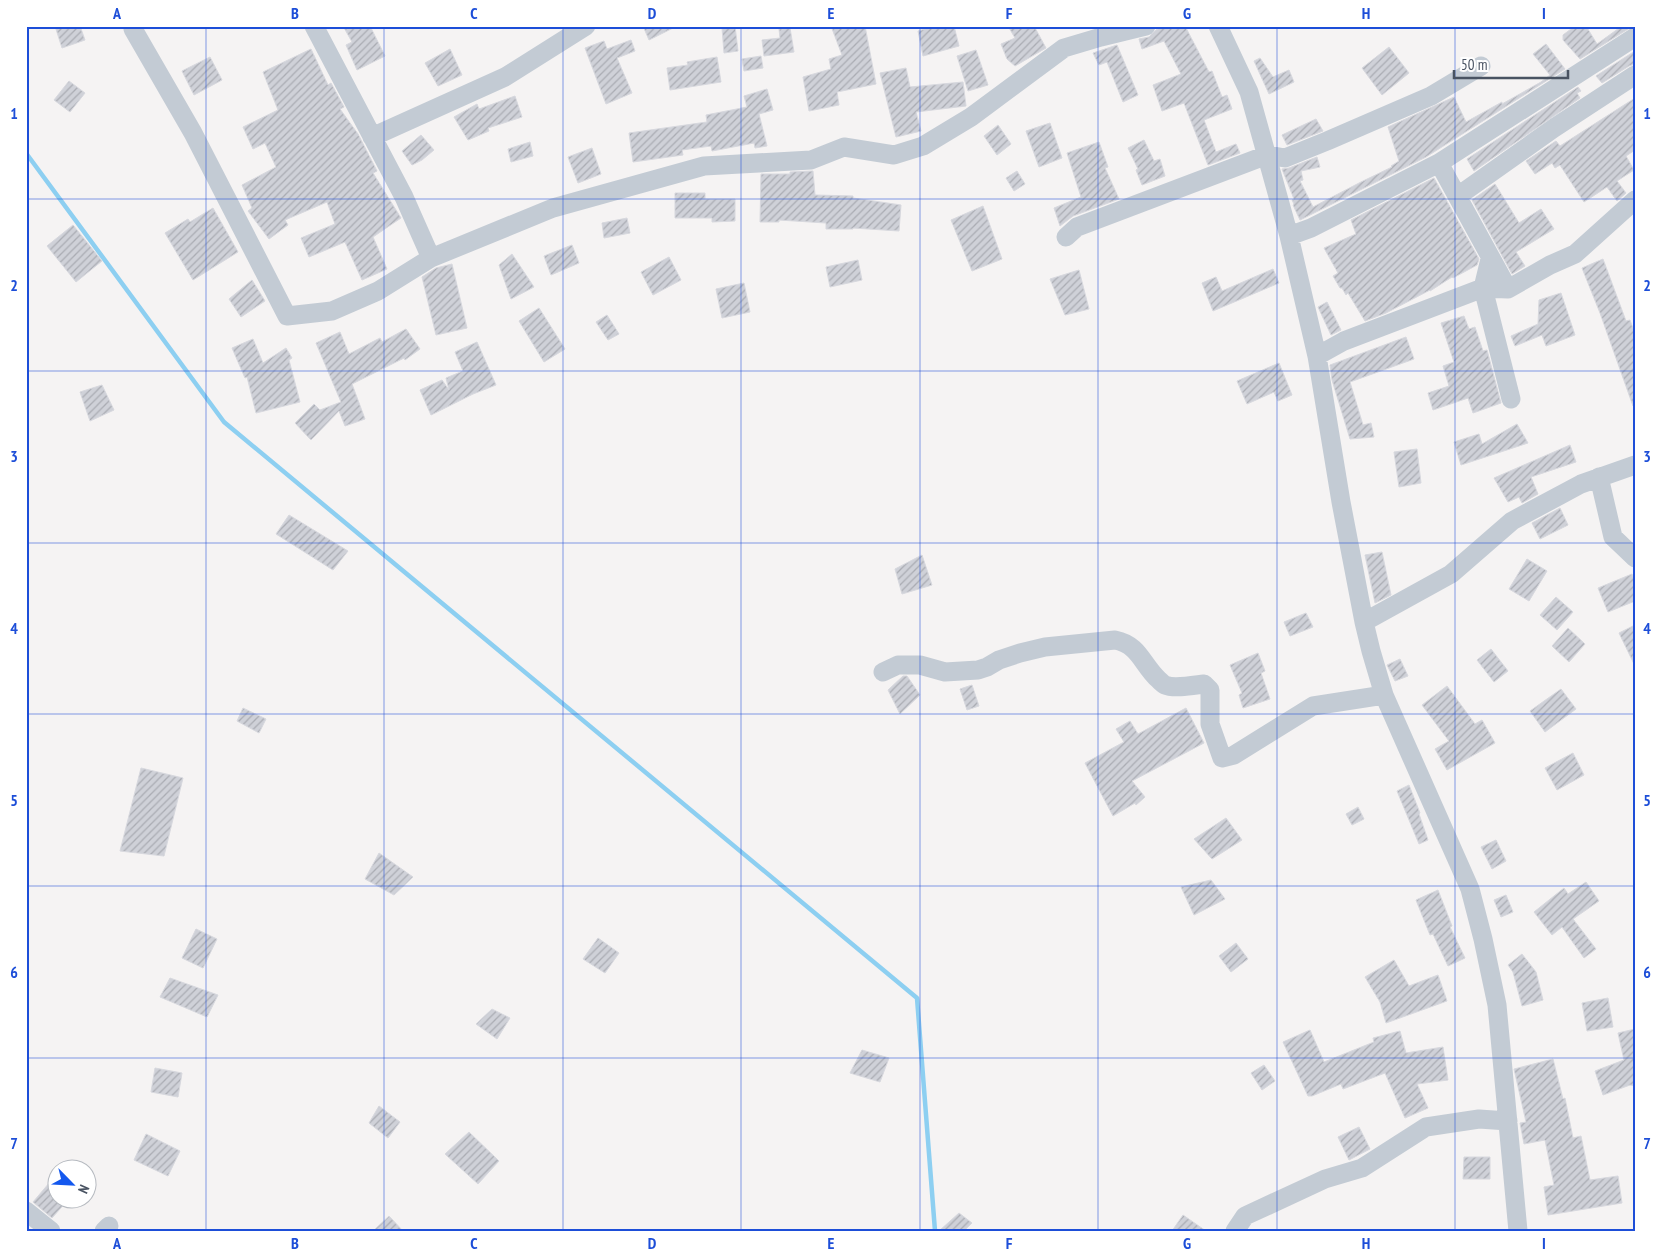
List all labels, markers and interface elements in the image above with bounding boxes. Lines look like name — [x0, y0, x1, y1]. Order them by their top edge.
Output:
text: A — [112, 3, 122, 23]
text: B — [291, 3, 299, 23]
text: C — [470, 3, 478, 23]
text: D — [648, 3, 657, 23]
text: E — [828, 3, 835, 23]
text: F — [1006, 3, 1013, 23]
text: G — [1183, 3, 1191, 23]
text: H — [1362, 3, 1370, 23]
text: I — [1542, 3, 1546, 23]
scale bar — [1454, 48, 1567, 80]
text: 50 m — [1461, 55, 1487, 74]
text: 1 — [10, 103, 18, 123]
text: 1 — [1643, 103, 1651, 123]
text: 2 — [10, 275, 18, 295]
text: 2 — [1643, 275, 1651, 295]
text: 3 — [10, 446, 18, 466]
text: 3 — [1643, 446, 1651, 466]
text: 4 — [10, 618, 18, 638]
text: 4 — [1643, 618, 1651, 638]
text: 5 — [10, 790, 18, 810]
text: 5 — [1643, 790, 1651, 810]
text: 6 — [10, 962, 18, 982]
text: 6 — [1643, 962, 1651, 982]
text: 7 — [10, 1133, 18, 1153]
text: 7 — [1643, 1133, 1651, 1153]
north arrow — [48, 1160, 98, 1210]
text: N — [74, 1182, 94, 1196]
text: A — [112, 1233, 122, 1253]
text: B — [291, 1233, 299, 1253]
text: C — [470, 1233, 478, 1253]
text: D — [648, 1233, 657, 1253]
text: E — [828, 1233, 835, 1253]
text: F — [1006, 1233, 1013, 1253]
text: G — [1183, 1233, 1191, 1253]
text: H — [1362, 1233, 1370, 1253]
text: I — [1542, 1233, 1546, 1253]

